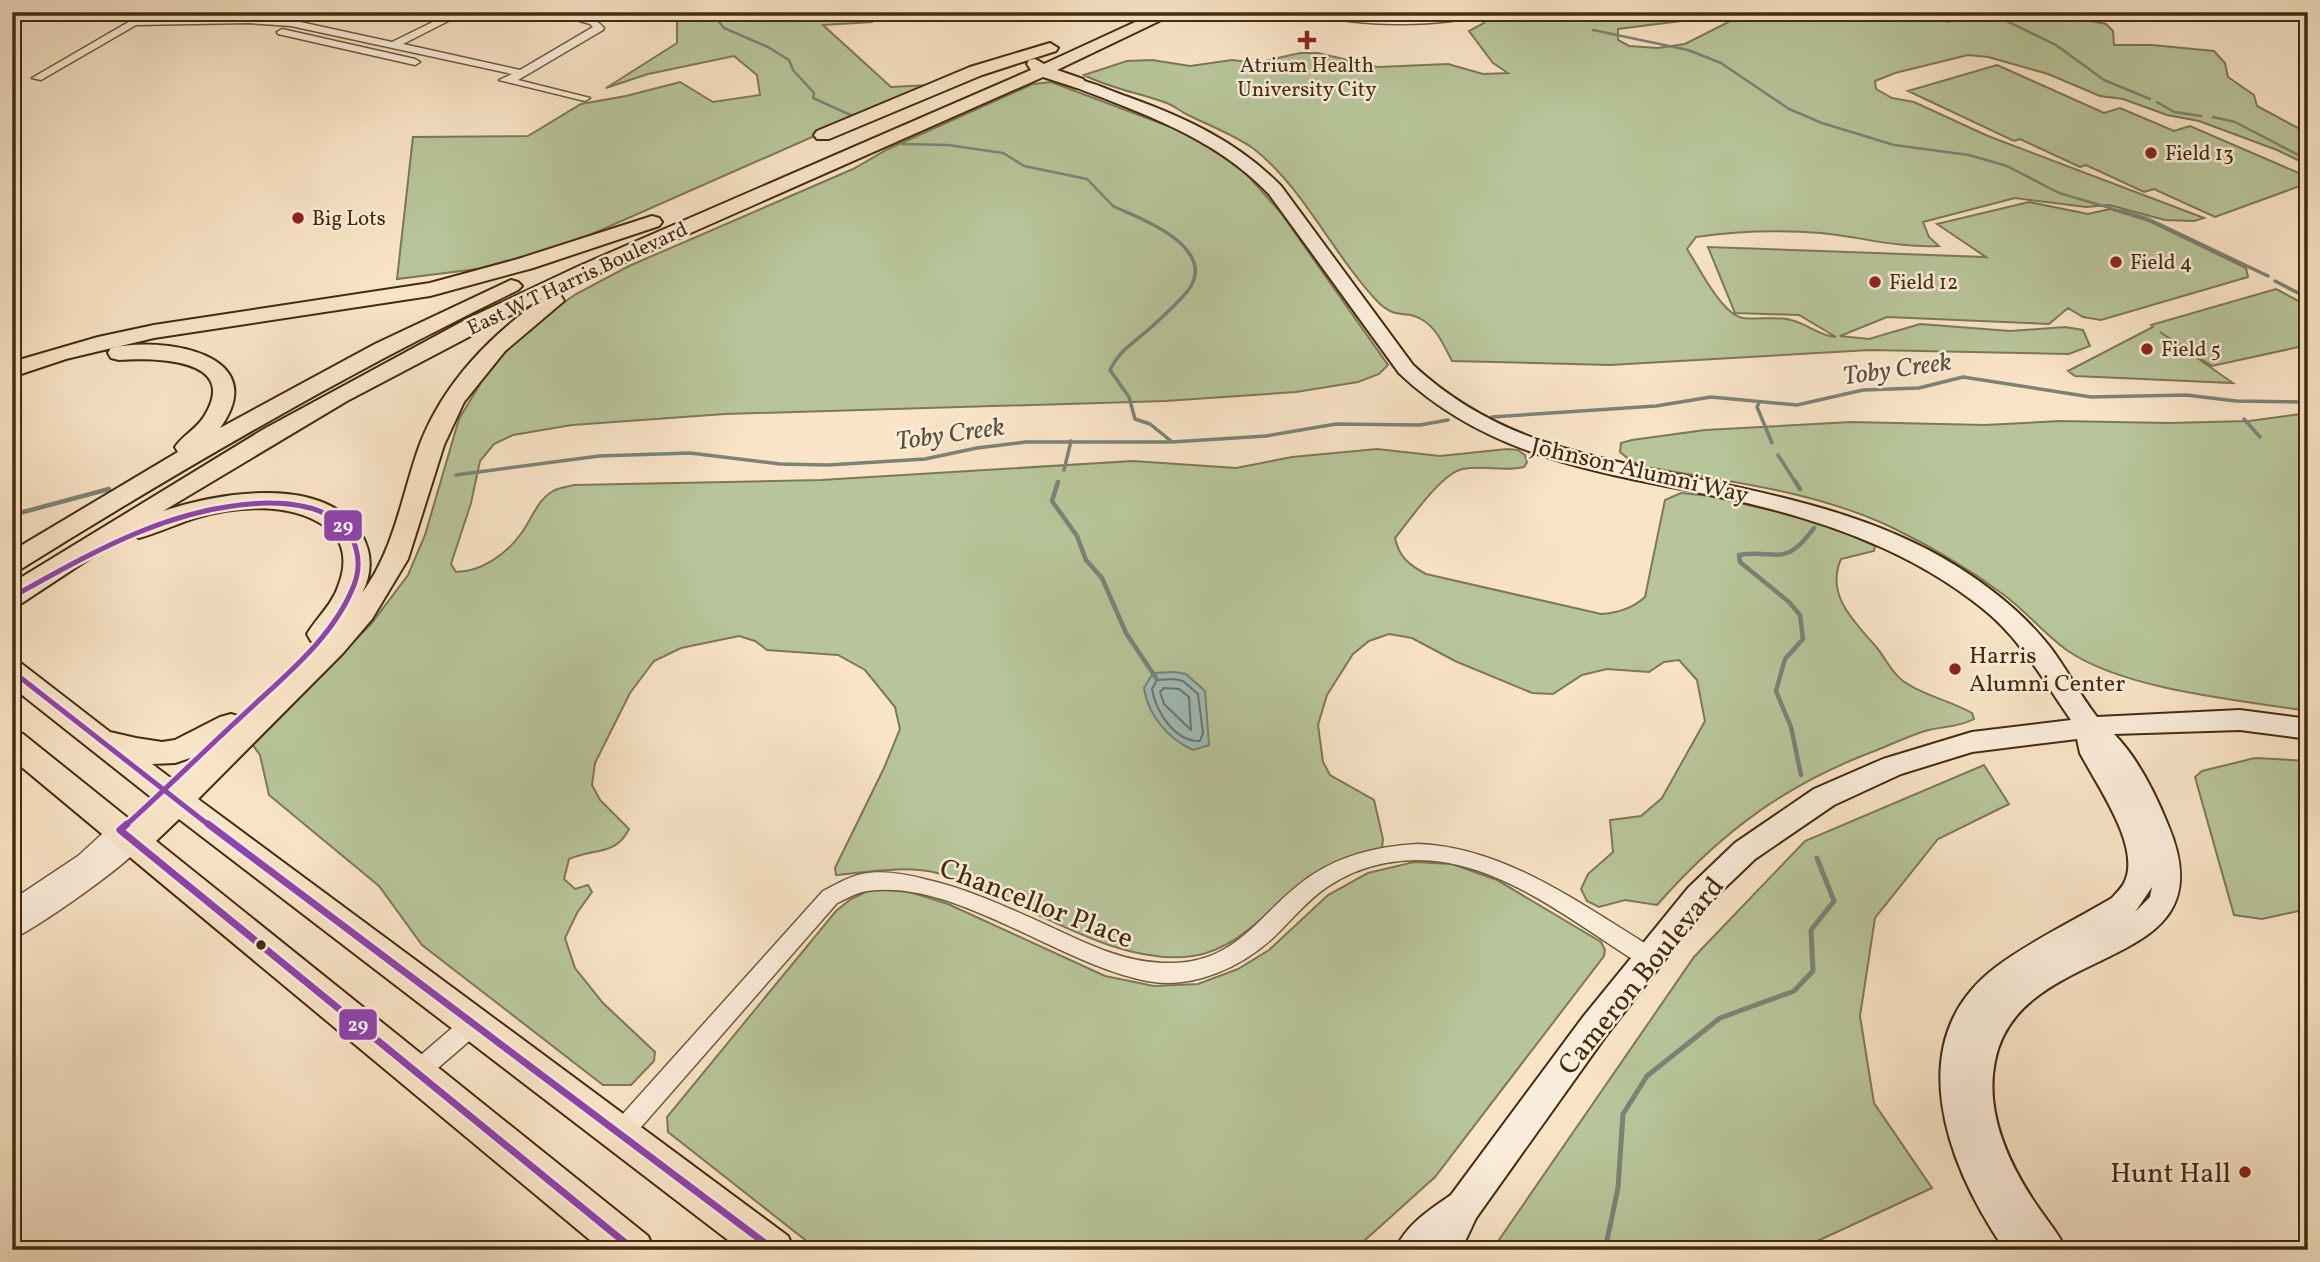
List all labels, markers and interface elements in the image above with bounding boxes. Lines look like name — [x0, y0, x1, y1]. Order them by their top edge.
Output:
marker: Atrium Health University City — [1297, 30, 1317, 50]
place label: Atrium Health University City — [1237, 52, 1377, 105]
place label: Field 13 — [2165, 140, 2234, 169]
marker: Field 13 — [2143, 145, 2159, 161]
place label: Big Lots — [312, 205, 386, 234]
marker: Big Lots — [290, 210, 306, 226]
street label: East W T Harris Boulevard — [462, 215, 693, 343]
place label: Field 4 — [2130, 249, 2192, 278]
marker: Field 4 — [2108, 254, 2124, 270]
place label: Field 12 — [1889, 269, 1958, 298]
marker: Field 12 — [1867, 274, 1883, 290]
place label: Field 5 — [2161, 336, 2221, 365]
marker: Field 5 — [2139, 341, 2155, 357]
water label: Toby Creek — [1841, 345, 1954, 395]
water label: Toby Creek — [894, 410, 1007, 460]
street label: Johnson Alumni Way — [1527, 430, 1752, 514]
line badge: 29 — [323, 509, 363, 542]
text: 29 — [333, 514, 353, 540]
place label: Harris Alumni Center — [1969, 640, 2125, 702]
marker: Harris Alumni Center — [1947, 661, 1963, 677]
street label: Chancellor Place — [934, 849, 1139, 959]
street label: Cameron Boulevard — [1550, 869, 1734, 1084]
unlabelled marker — [254, 938, 268, 952]
line badge: 29 — [338, 1008, 378, 1041]
text: 29 — [348, 1013, 368, 1039]
place label: Hunt Hall — [2110, 1155, 2231, 1194]
marker: Hunt Hall — [2237, 1164, 2253, 1180]

